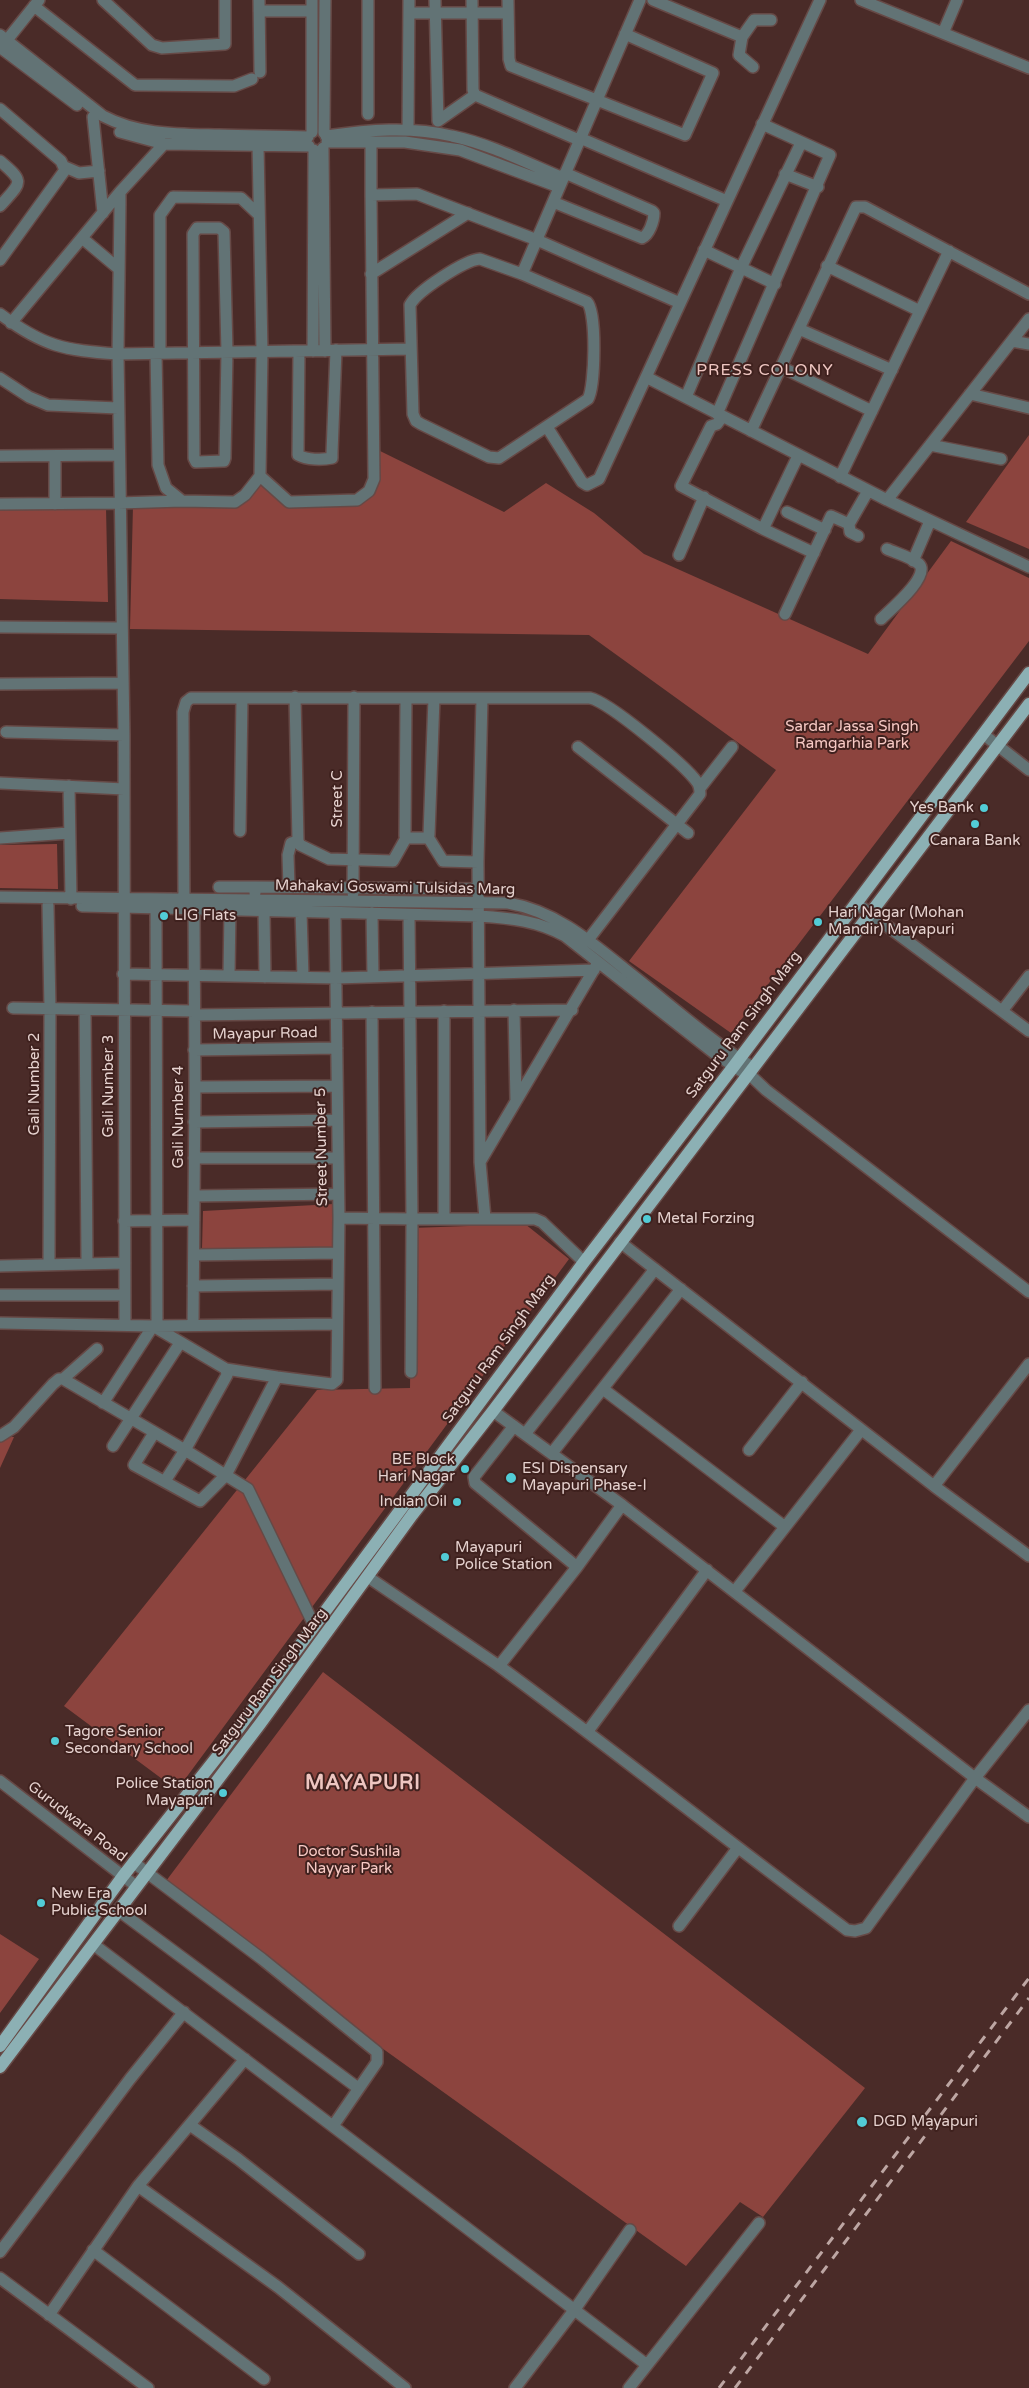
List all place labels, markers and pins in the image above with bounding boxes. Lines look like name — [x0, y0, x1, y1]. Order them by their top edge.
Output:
place label: Yes Bank — [910, 799, 974, 817]
marker: Yes Bank — [978, 802, 990, 814]
marker: Canara Bank — [969, 818, 981, 830]
place label: Canara Bank — [930, 832, 1020, 850]
place label: Hari Nagar (Mohan Mandir) Mayapuri — [828, 904, 964, 939]
place label: LIG Flats — [174, 907, 236, 925]
marker: LIG Flats — [158, 910, 170, 922]
marker: Hari Nagar (Mohan Mandir) Mayapuri — [812, 916, 824, 928]
place label: Metal Forzing — [657, 1210, 755, 1228]
marker: Metal Forzing — [641, 1213, 653, 1225]
place label: BE Block Hari Nagar — [378, 1451, 455, 1486]
place label: ESI Dispensary Mayapuri Phase-I — [522, 1460, 647, 1495]
marker: BE Block Hari Nagar — [459, 1463, 471, 1475]
marker: ESI Dispensary Mayapuri Phase-I — [504, 1471, 518, 1485]
place label: Indian Oil — [380, 1493, 447, 1511]
marker: Indian Oil — [451, 1496, 463, 1508]
place label: Mayapuri Police Station — [455, 1539, 552, 1574]
marker: Mayapuri Police Station — [439, 1551, 451, 1563]
place label: Tagore Senior Secondary School — [65, 1723, 193, 1758]
marker: Tagore Senior Secondary School — [49, 1735, 61, 1747]
place label: Police Station Mayapuri — [116, 1775, 213, 1810]
marker: Police Station Mayapuri — [217, 1787, 229, 1799]
place label: New Era Public School — [51, 1885, 147, 1920]
marker: New Era Public School — [35, 1897, 47, 1909]
place label: DGD Mayapuri — [873, 2113, 978, 2131]
marker: DGD Mayapuri — [855, 2115, 869, 2129]

